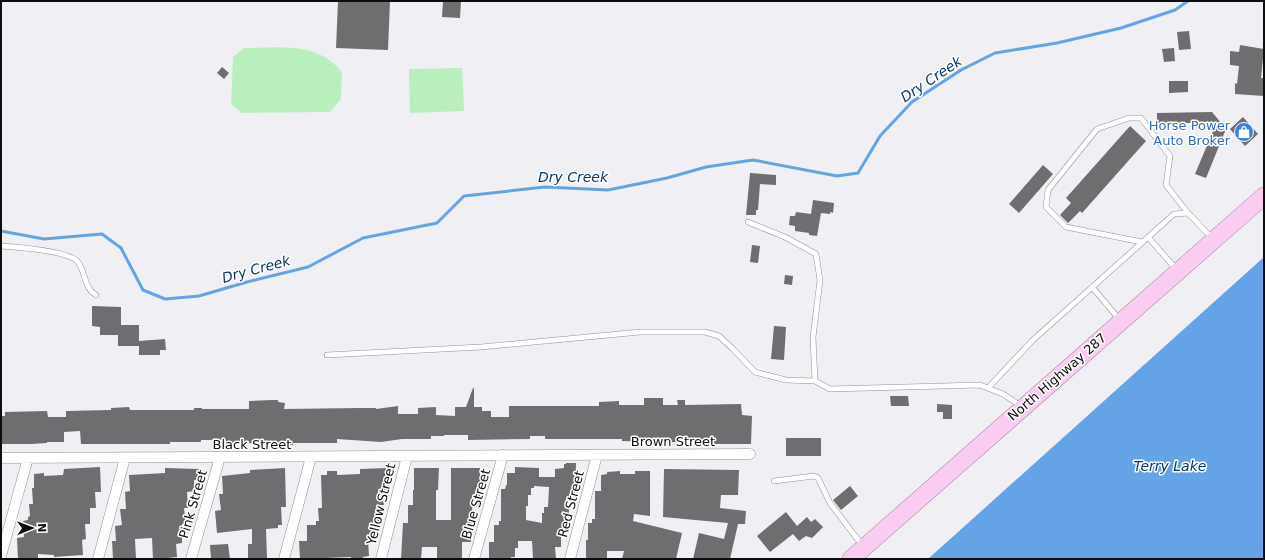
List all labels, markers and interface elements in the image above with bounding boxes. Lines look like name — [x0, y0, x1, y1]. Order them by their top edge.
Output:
water label: Dry Creek — [897, 52, 965, 105]
place label: Horse Power Auto Broker — [1149, 118, 1231, 148]
shop icon: Horse Power Auto Broker — [1233, 121, 1255, 143]
water label: Dry Creek — [538, 169, 609, 185]
water label: Dry Creek — [220, 252, 293, 286]
street label: North Highway 287 — [1005, 330, 1109, 424]
street label: Brown Street — [631, 434, 715, 449]
street label: Black Street — [213, 437, 291, 452]
water label: Terry Lake — [1134, 458, 1206, 474]
street label: Yellow Street — [363, 462, 398, 547]
street label: Blue Street — [459, 467, 493, 541]
street label: Pink Street — [176, 468, 210, 540]
street label: Red Street — [555, 469, 587, 539]
north arrow — [12, 508, 52, 548]
text: N — [35, 523, 48, 533]

